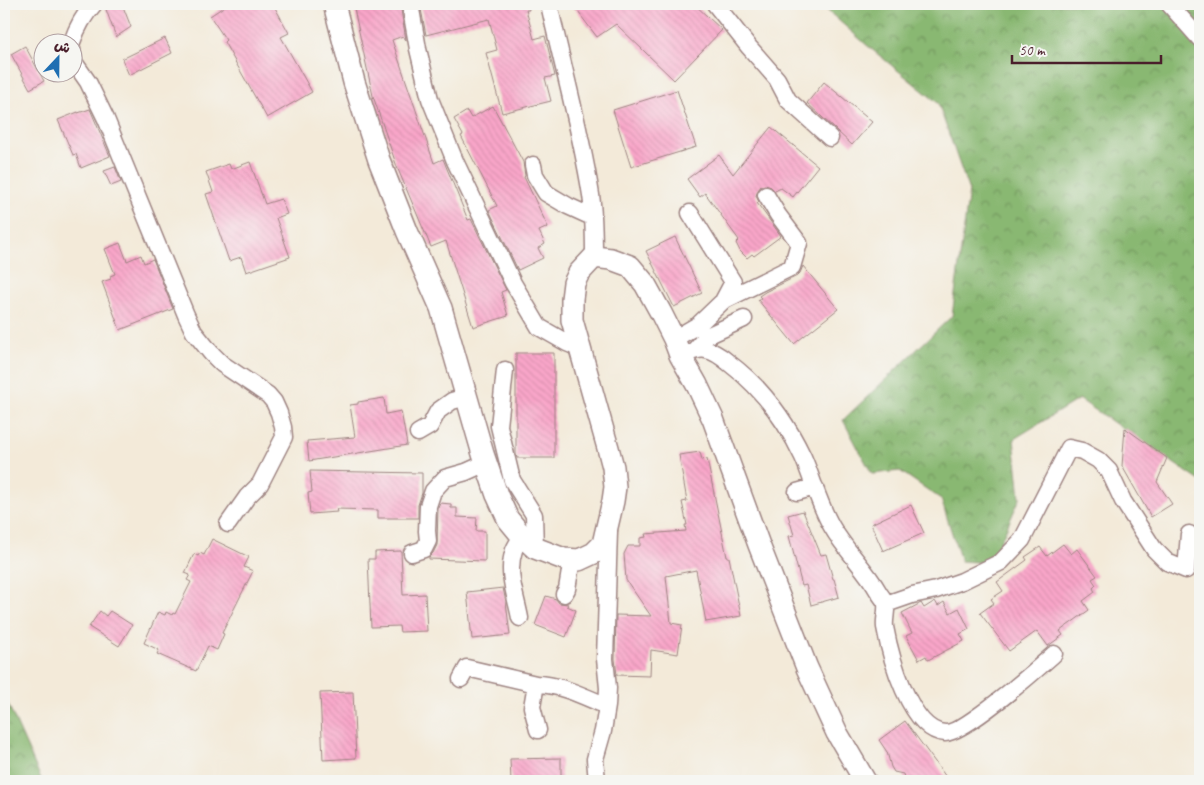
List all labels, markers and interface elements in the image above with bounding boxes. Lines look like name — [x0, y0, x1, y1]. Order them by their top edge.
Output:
north arrow — [32, 32, 82, 82]
scale bar — [1012, 32, 1160, 64]
text: ش — [52, 36, 73, 57]
text: 50 m — [1019, 41, 1046, 60]

